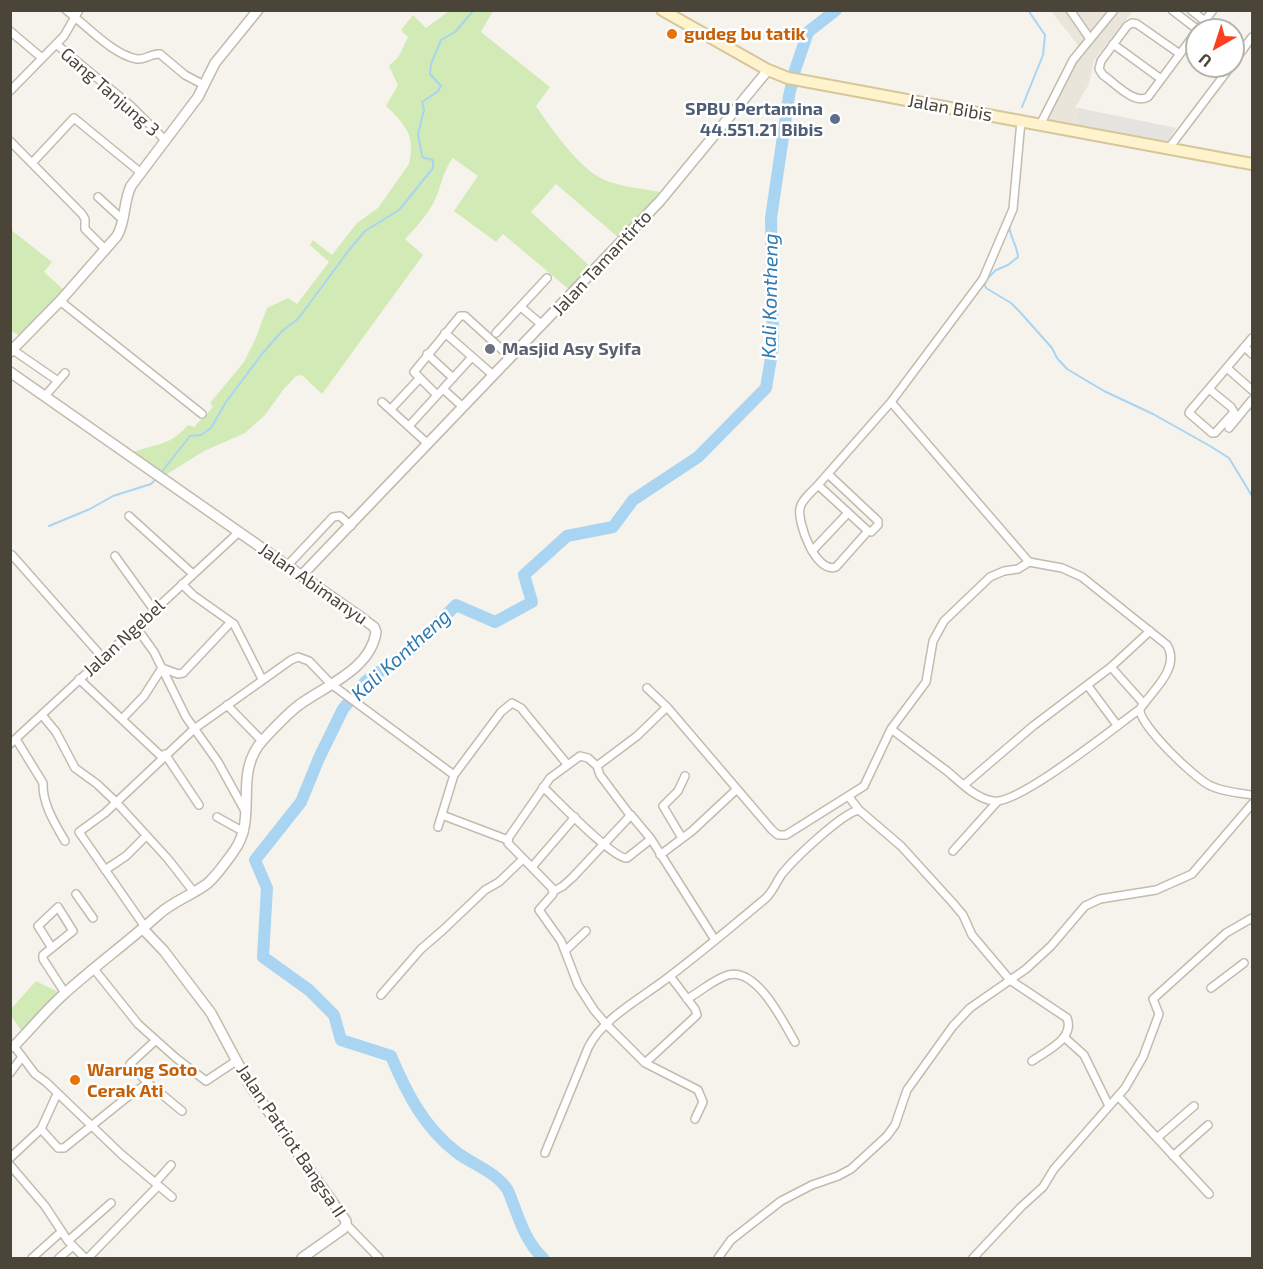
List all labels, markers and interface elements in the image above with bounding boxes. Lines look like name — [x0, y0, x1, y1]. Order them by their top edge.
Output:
north arrow — [1185, 18, 1245, 78]
place label: gudeg bu tatik — [684, 23, 806, 45]
marker: gudeg bu tatik — [665, 27, 679, 41]
street label: Gang Tanjung 3 — [56, 43, 164, 141]
text: U — [1194, 50, 1215, 72]
street label: Jalan Bibis — [906, 90, 994, 126]
place label: SPBU Pertamina 44.551.21 Bibis — [685, 98, 823, 140]
marker: SPBU Pertamina 44.551.21 Bibis — [828, 112, 842, 126]
street label: Jalan Tamantirto — [548, 206, 656, 320]
water label: Kali Kontheng — [757, 233, 783, 359]
place label: Masjid Asy Syifa — [502, 338, 641, 360]
marker: Masjid Asy Syifa — [483, 342, 497, 356]
street label: Jalan Abimanyu — [255, 539, 371, 629]
street label: Jalan Ngebel — [79, 595, 169, 681]
water label: Kali Kontheng — [346, 604, 456, 706]
place label: Warung Soto Cerak Ati — [87, 1059, 197, 1102]
street label: Jalan Patriot Bangsa II — [232, 1060, 350, 1222]
marker: Warung Soto Cerak Ati — [68, 1073, 82, 1087]

